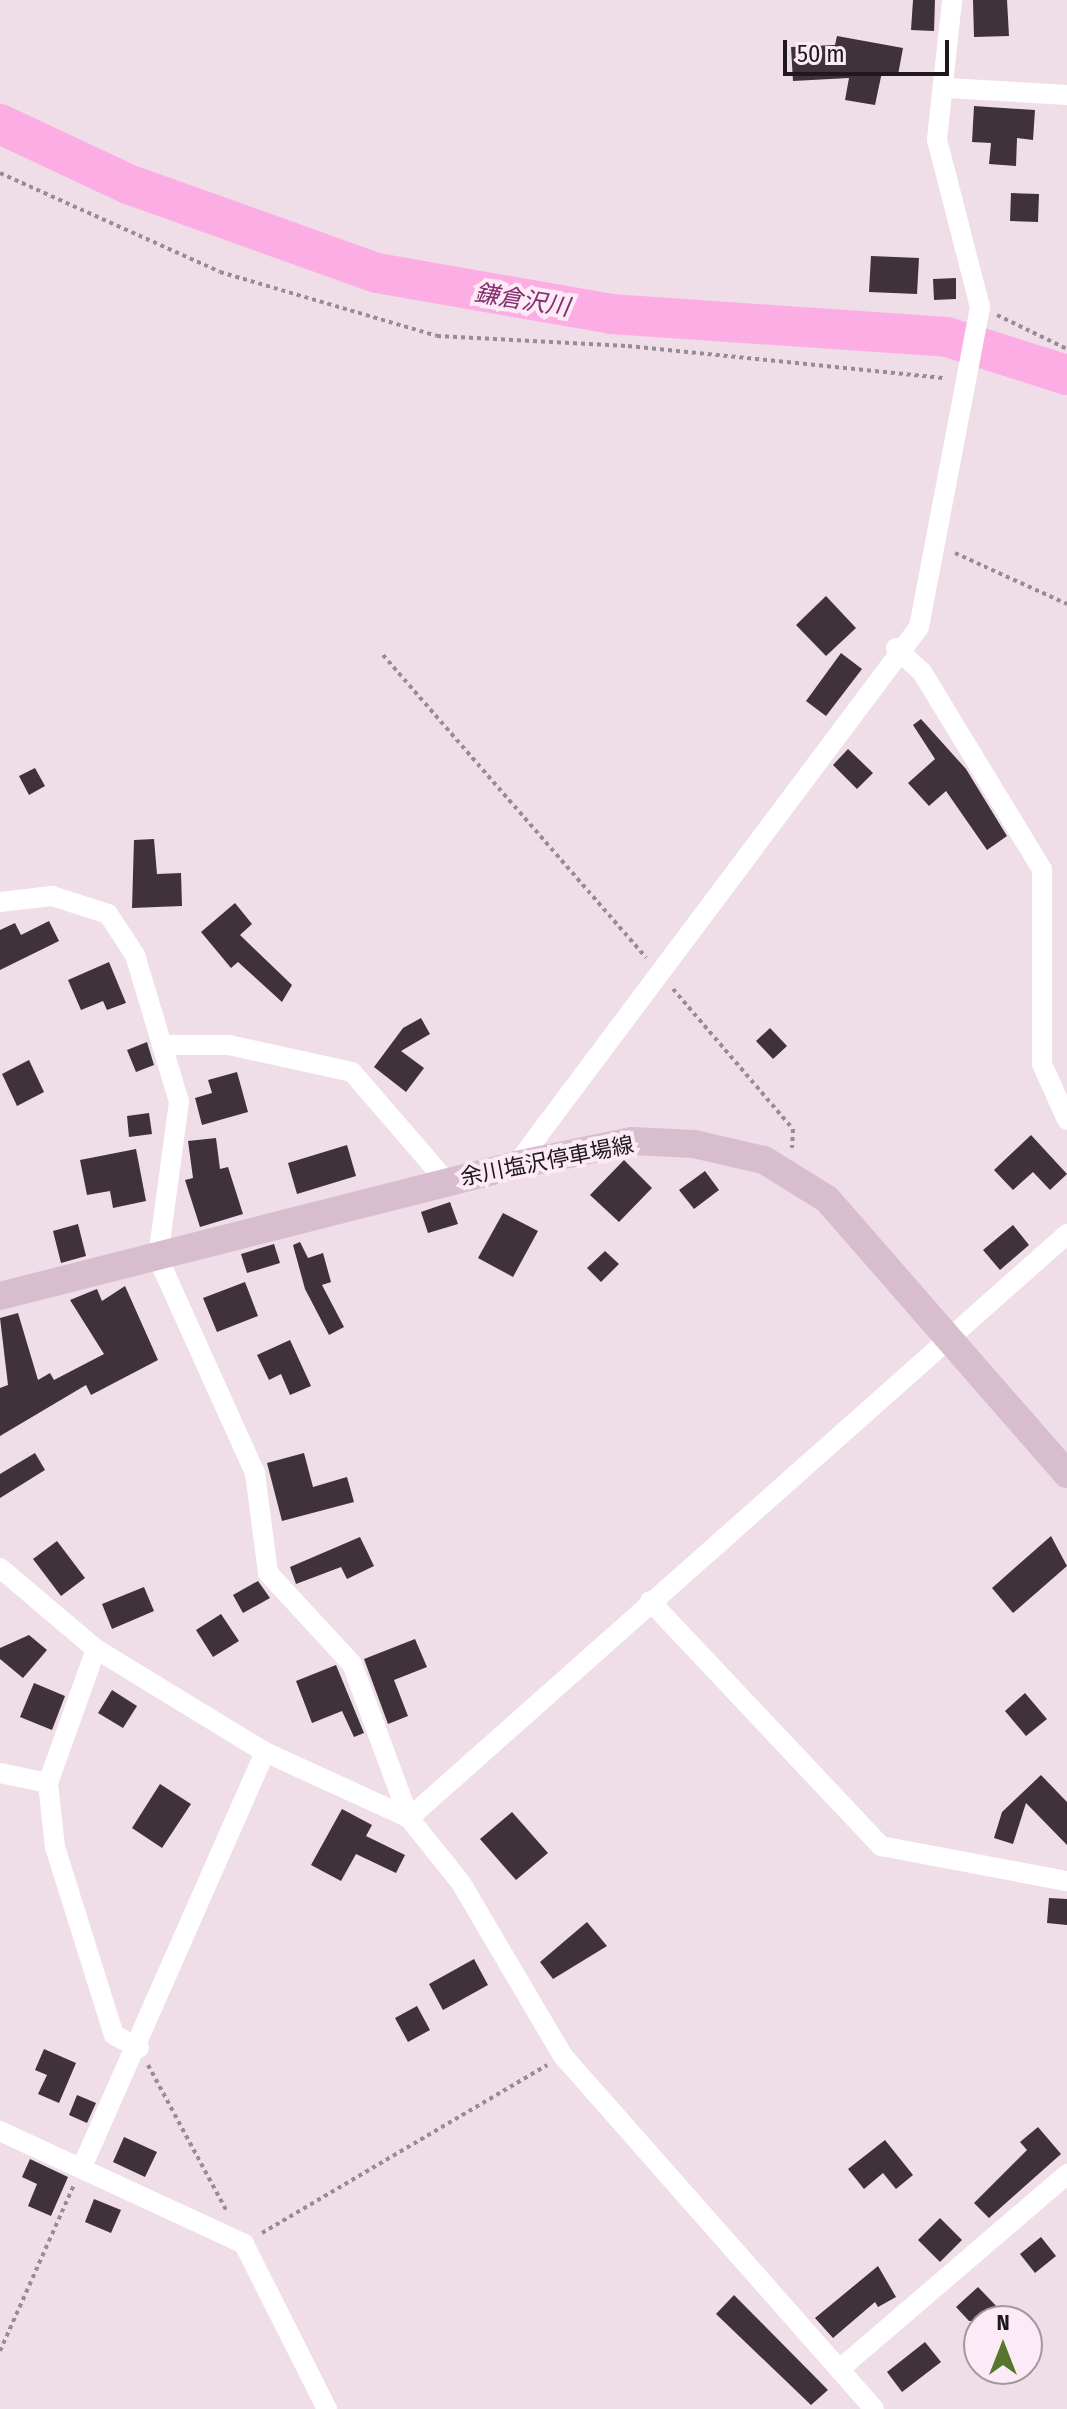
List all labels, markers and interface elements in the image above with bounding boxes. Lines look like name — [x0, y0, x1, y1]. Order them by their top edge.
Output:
scale bar — [787, 24, 953, 74]
text: 50 m — [797, 40, 845, 68]
water label: 鎌倉沢川 — [472, 279, 572, 323]
street label: 余川塩沢停車場線 — [458, 1131, 636, 1191]
north arrow — [963, 2305, 1043, 2385]
text: N — [996, 2309, 1010, 2336]

